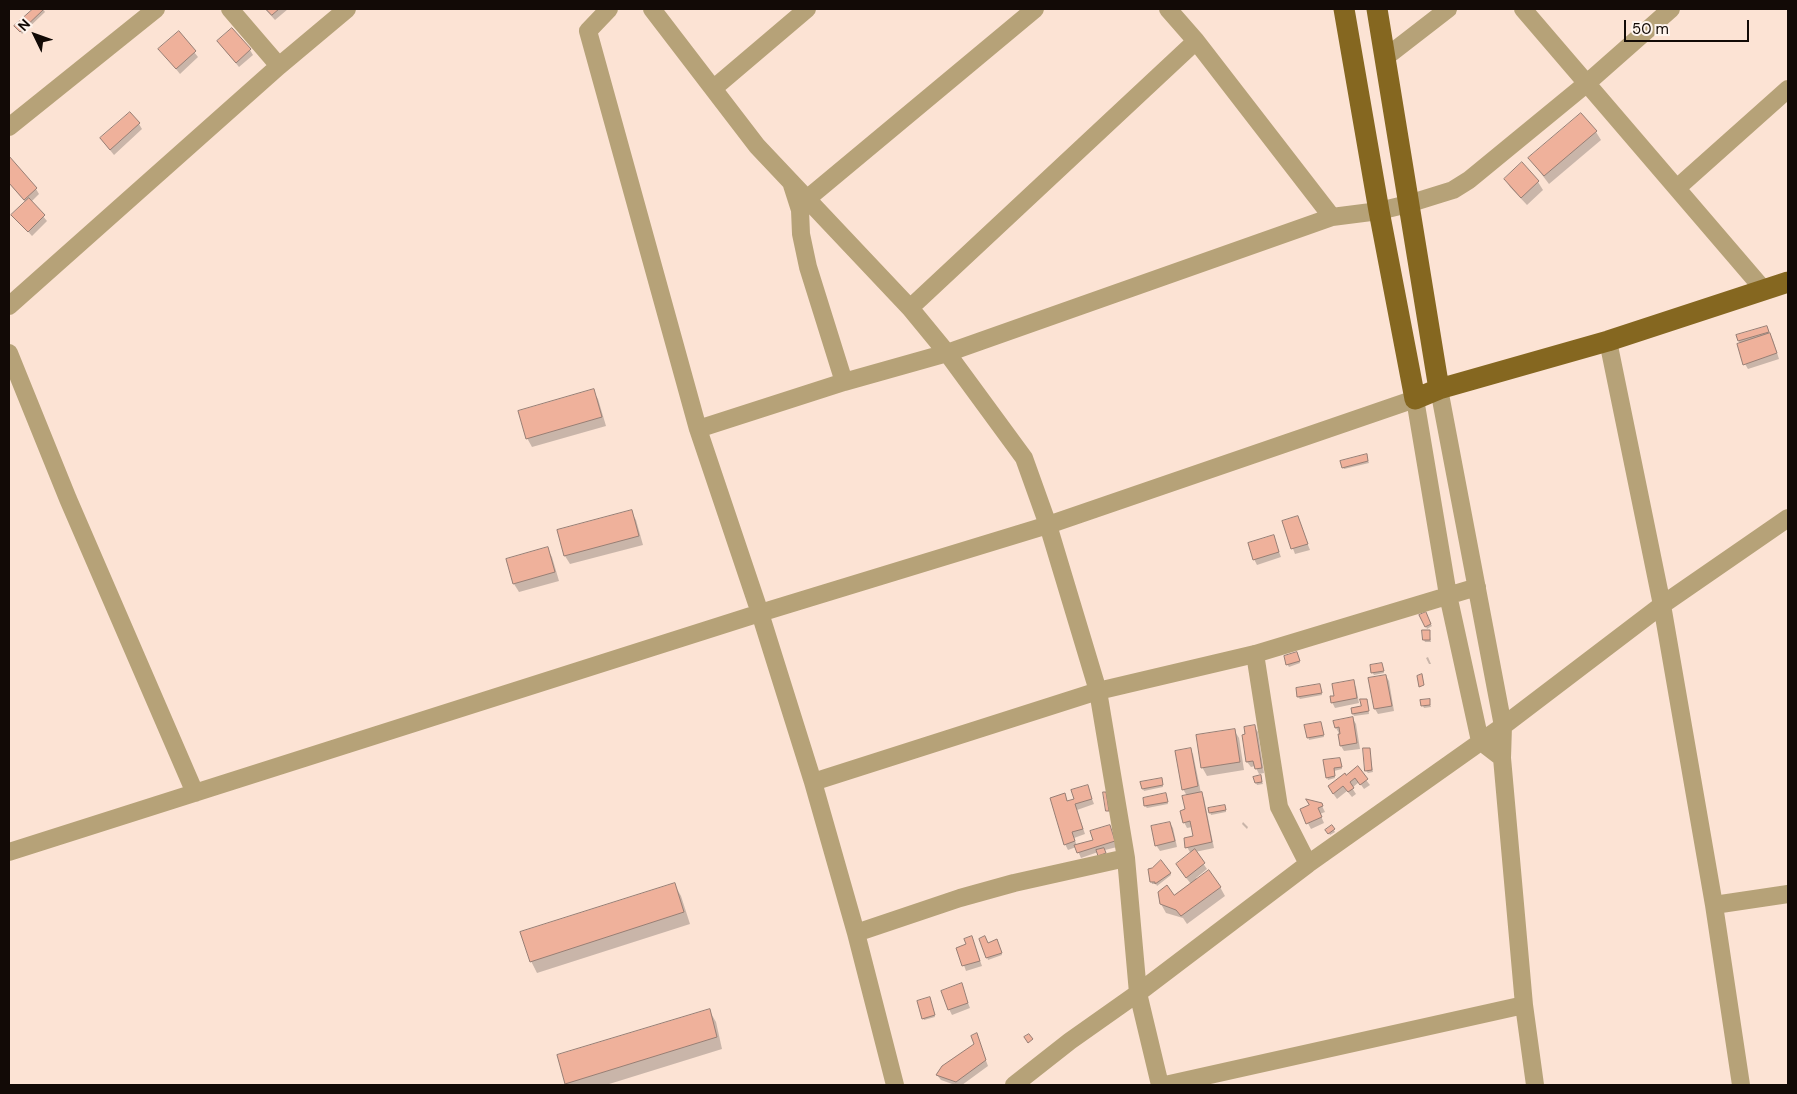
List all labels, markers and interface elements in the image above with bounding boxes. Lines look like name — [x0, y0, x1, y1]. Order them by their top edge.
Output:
north arrow — [10, 10, 60, 60]
scale bar — [1627, 10, 1752, 42]
text: N — [14, 15, 34, 35]
text: 50 m — [1632, 19, 1669, 39]

